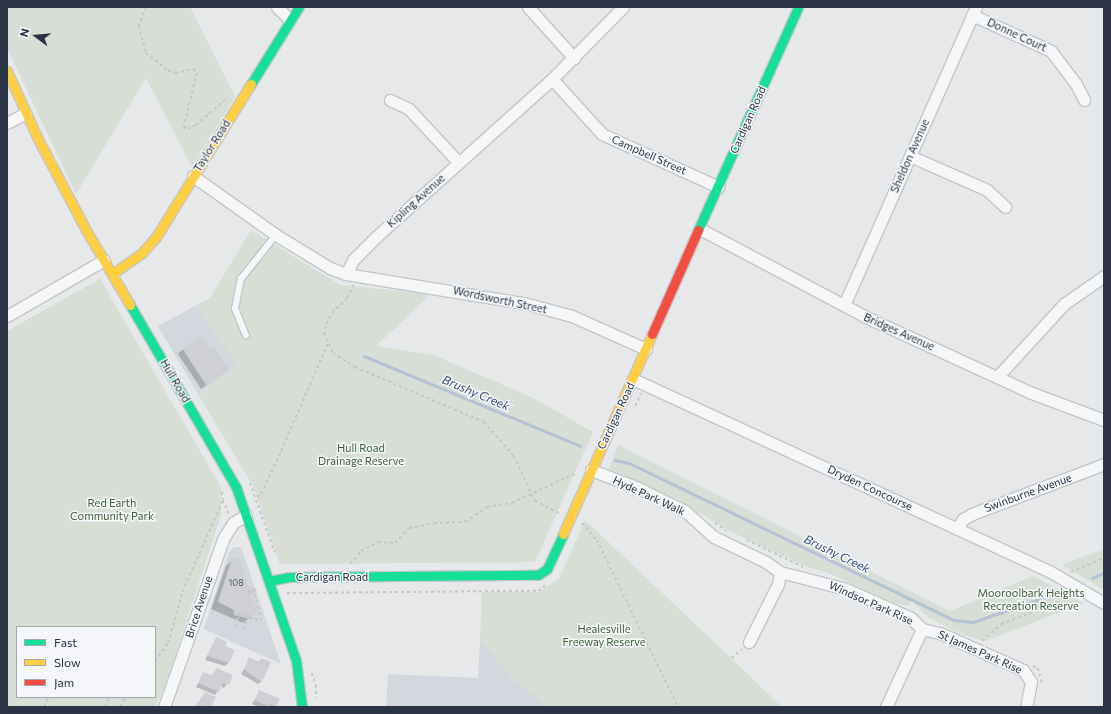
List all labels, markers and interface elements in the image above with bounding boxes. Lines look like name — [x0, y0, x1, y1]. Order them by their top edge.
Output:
street label: Donne Court — [985, 15, 1049, 55]
north arrow — [16, 16, 56, 56]
text: N — [17, 27, 31, 38]
street label: Cardigan Road — [727, 84, 769, 156]
street label: Taylor Road — [191, 117, 233, 175]
street label: Sheldon Avenue — [888, 117, 932, 195]
street label: Campbell Street — [610, 133, 688, 177]
street label: Kipling Avenue — [384, 172, 448, 230]
street label: Wordsworth Street — [452, 284, 548, 316]
street label: Bridges Avenue — [862, 310, 936, 354]
street label: Hull Road — [157, 357, 193, 405]
water label: Brushy Creek — [440, 372, 512, 414]
street label: Cardigan Road — [595, 380, 637, 452]
park label: Hull Road Drainage Reserve — [318, 442, 404, 468]
street label: Dryden Concourse — [825, 463, 915, 513]
street label: Swinburne Avenue — [982, 471, 1074, 515]
street label: Hyde Park Walk — [611, 473, 687, 519]
park label: Red Earth Community Park — [70, 497, 154, 523]
water label: Brushy Creek — [802, 532, 872, 576]
street label: Cardigan Road — [296, 570, 368, 584]
street label: Brice Avenue — [183, 574, 215, 640]
house number: 108 — [228, 578, 244, 588]
street label: Windsor Park Rise — [827, 578, 915, 628]
park label: Mooroolbark Heights Recreation Reserve — [977, 587, 1085, 613]
park label: Healesville Freeway Reserve — [562, 623, 646, 649]
legend — [16, 626, 156, 698]
street label: St James Park Rise — [936, 628, 1024, 676]
text: Fast — [54, 635, 77, 649]
text: Slow — [54, 655, 81, 669]
text: Jam — [54, 675, 74, 689]

